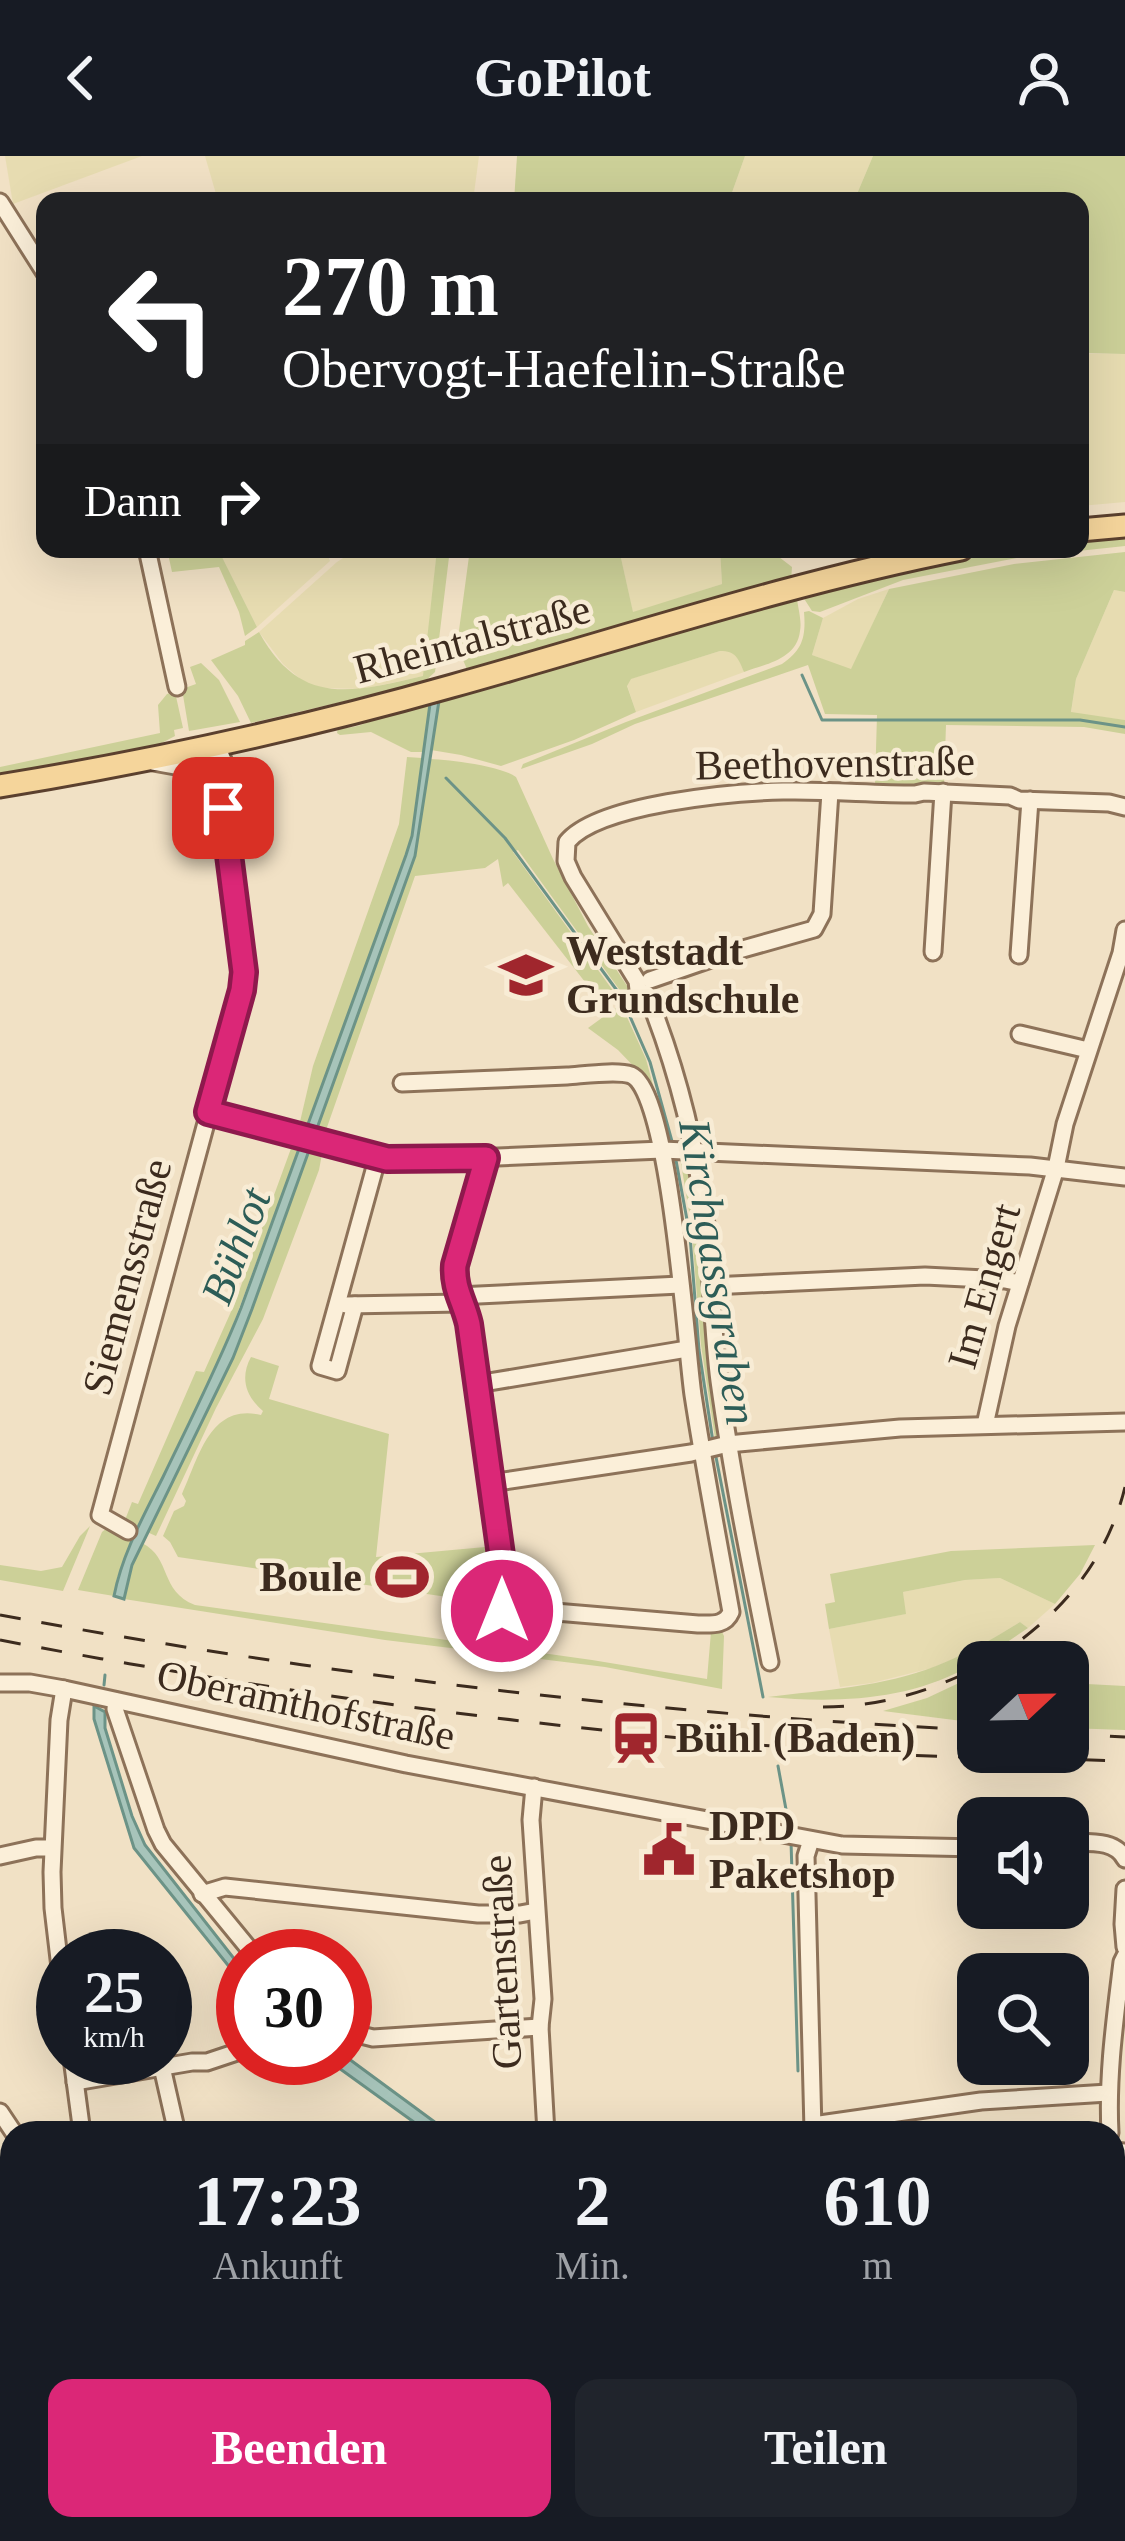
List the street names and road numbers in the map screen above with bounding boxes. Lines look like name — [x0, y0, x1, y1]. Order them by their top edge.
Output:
street label: Rheintalstraße — [349, 585, 595, 693]
street label: Beethovenstraße — [695, 738, 975, 788]
street label: Siemensstraße — [73, 1154, 181, 1400]
street label: Im Engert — [939, 1198, 1030, 1374]
street label: Oberamthofstraße — [153, 1651, 459, 1759]
street label: Gartenstraße — [473, 1854, 531, 2070]

